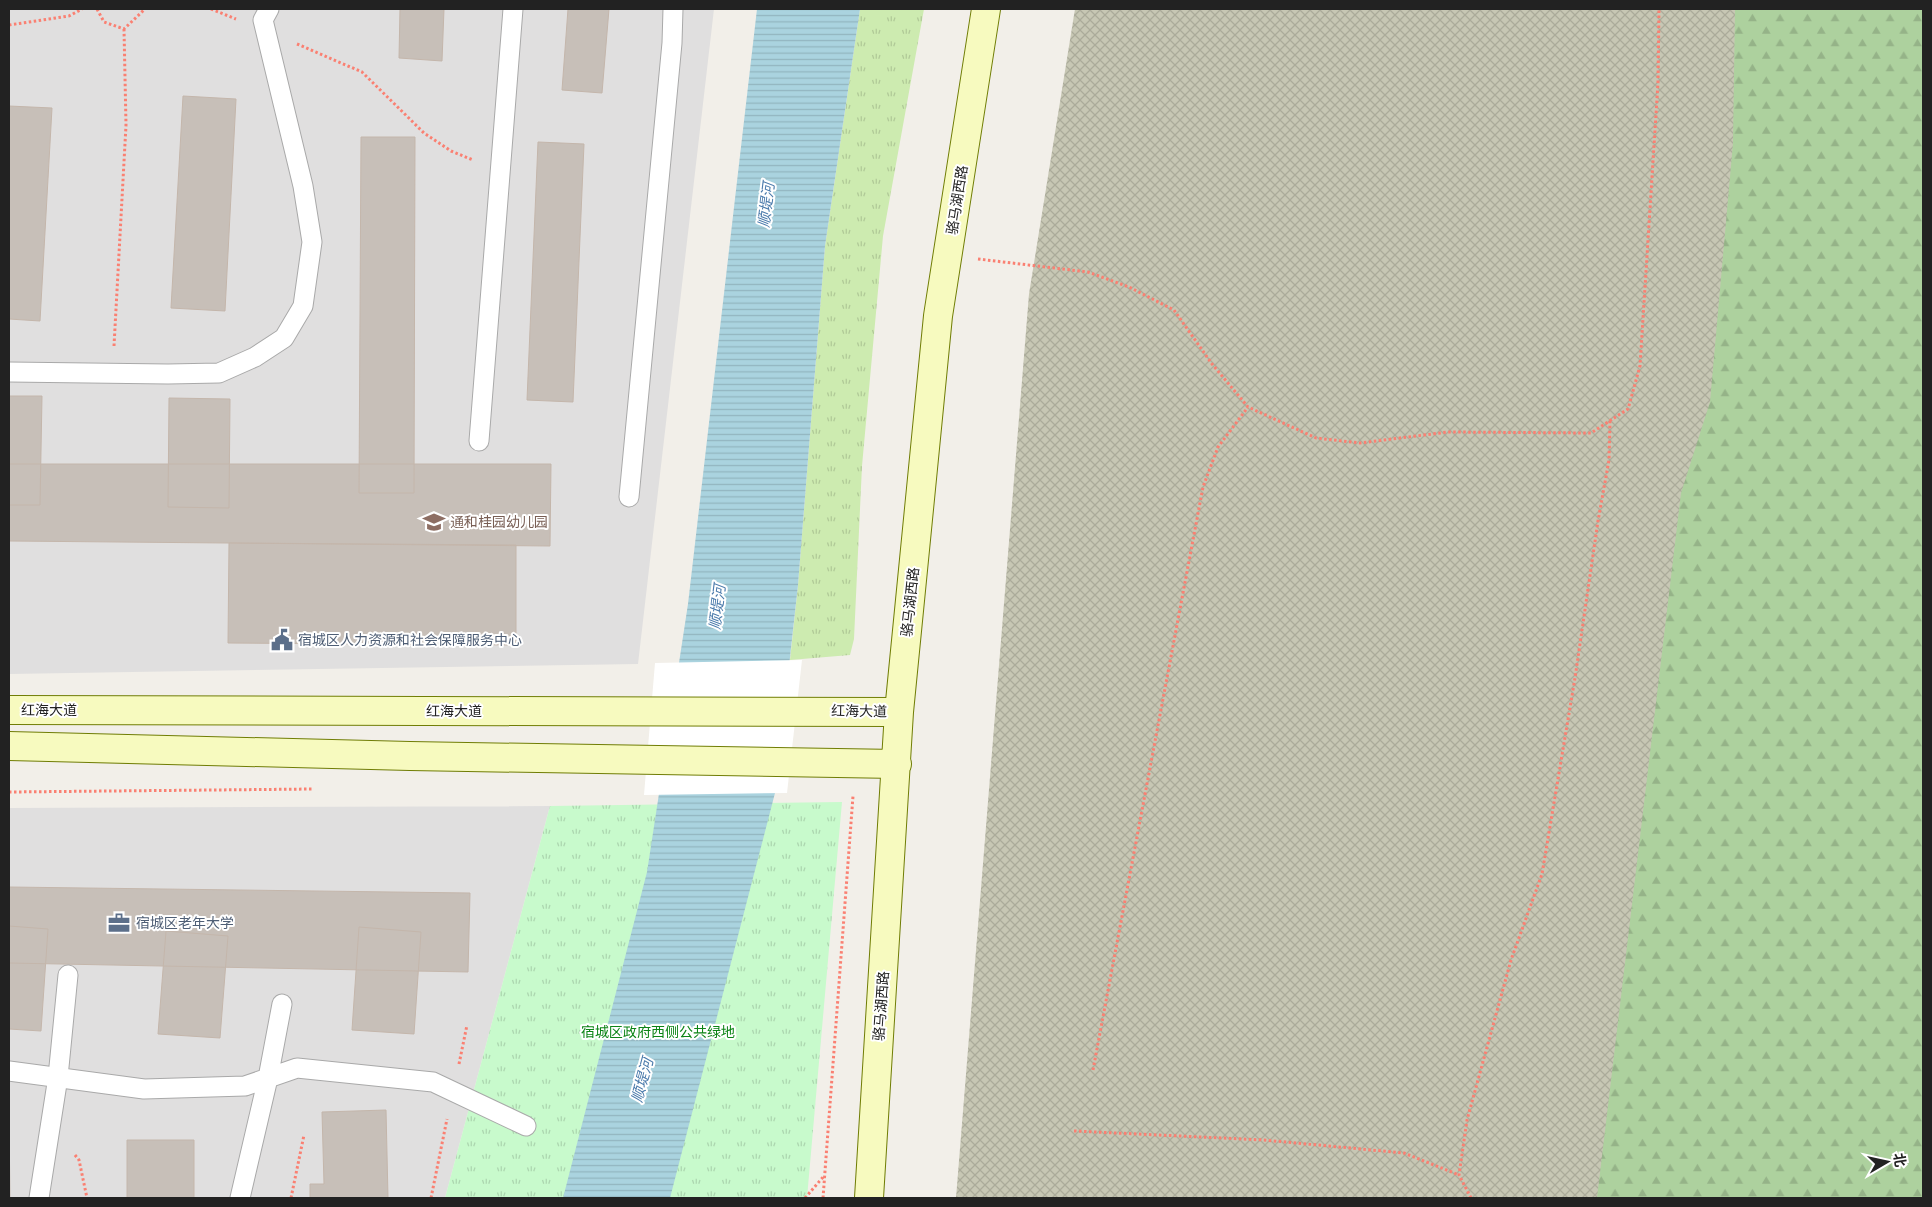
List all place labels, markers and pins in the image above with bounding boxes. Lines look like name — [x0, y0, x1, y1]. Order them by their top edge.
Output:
school or university icon: 通和桂园幼儿园 — [421, 509, 447, 535]
place label: 通和桂园幼儿园 — [450, 513, 548, 531]
public building icon: 宿城区人力资源和社会保障服务中心 — [269, 627, 295, 653]
place label: 宿城区人力资源和社会保障服务中心 — [298, 631, 522, 649]
office icon: 宿城区老年大学 — [106, 910, 132, 936]
place label: 宿城区老年大学 — [136, 914, 234, 932]

